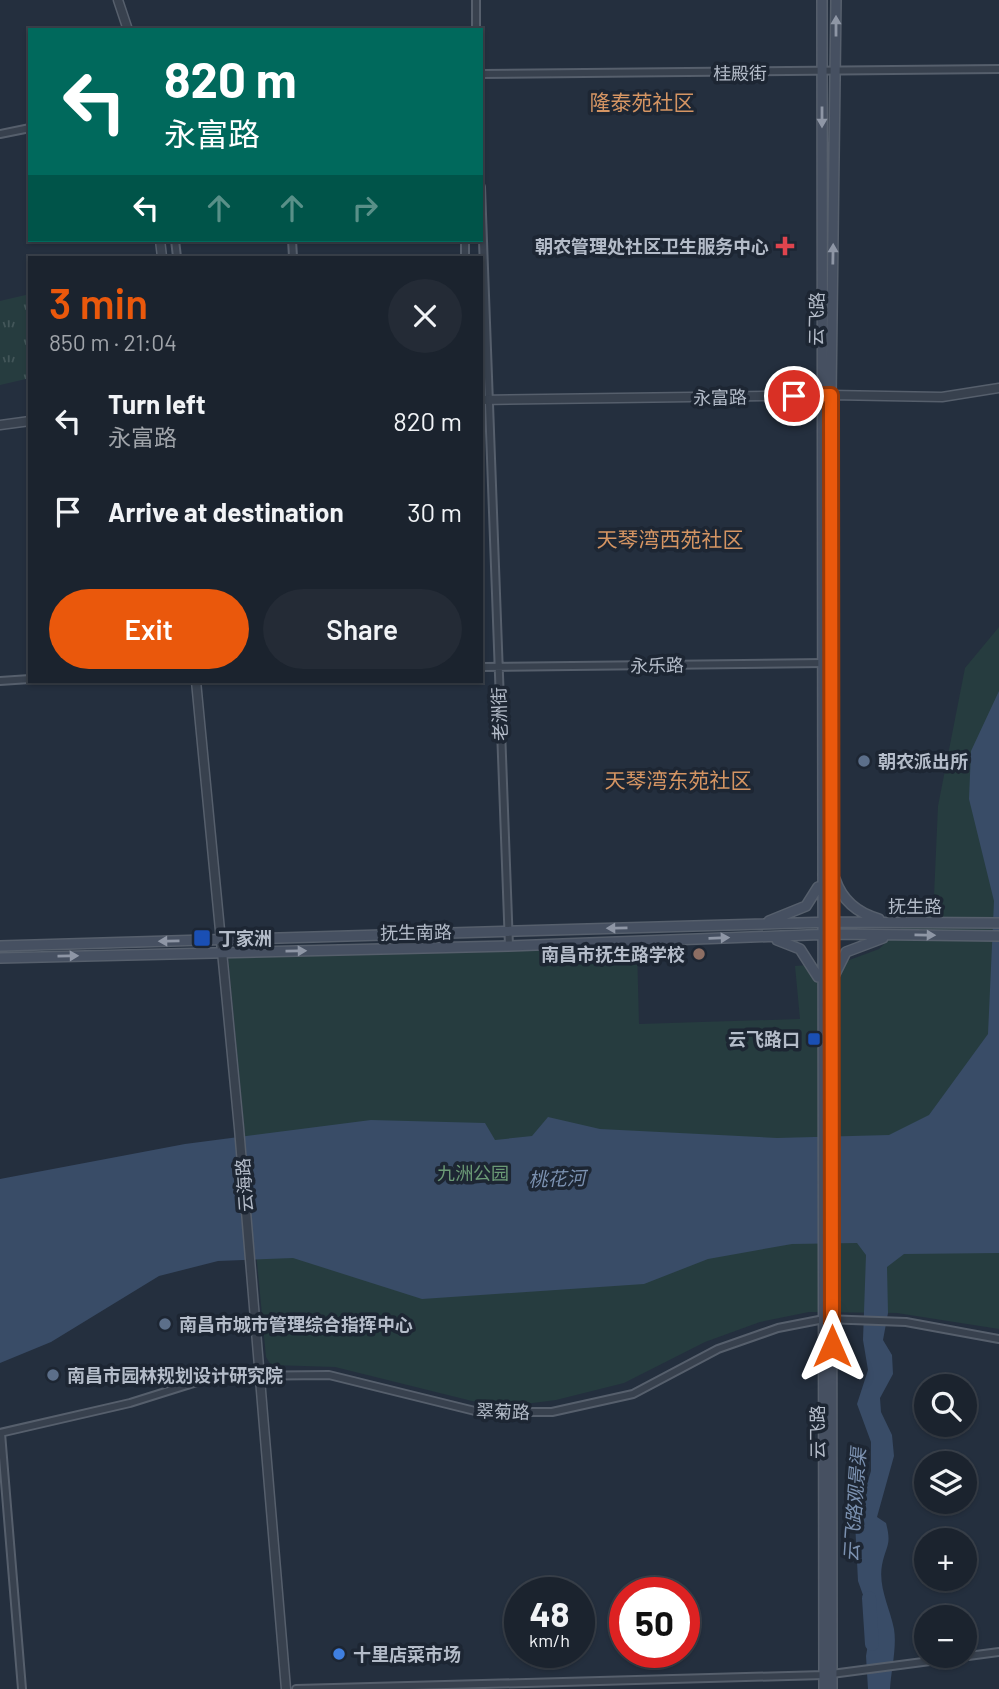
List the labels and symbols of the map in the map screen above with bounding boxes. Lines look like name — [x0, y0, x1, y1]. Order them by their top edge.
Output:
one-way arrow — [830, 15, 842, 37]
street label: 桂殿街 — [713, 62, 767, 84]
district label: 隆泰苑社区 — [590, 89, 695, 114]
one-way arrow — [816, 106, 828, 128]
place label: 朝农管理处社区卫生服务中心 — [535, 235, 769, 257]
marker: 朝农管理处社区卫生服务中心 — [775, 236, 795, 256]
one-way arrow — [827, 242, 839, 264]
street label: 云飞路 — [805, 292, 827, 346]
pin — [764, 366, 824, 426]
street label: 永富路 — [693, 386, 747, 408]
district label: 天琴湾西苑社区 — [597, 526, 744, 551]
street label: 永乐路 — [630, 654, 684, 676]
street label: 老洲街 — [487, 687, 511, 741]
place label: 朝农派出所 — [878, 750, 968, 772]
marker: 朝农派出所 — [856, 753, 872, 769]
district label: 天琴湾东苑社区 — [605, 767, 752, 792]
street label: 抚生路 — [888, 895, 942, 917]
street label: 抚生南路 — [380, 920, 452, 944]
one-way arrow — [605, 922, 627, 934]
place label: 丁家洲 — [218, 927, 272, 949]
marker: 丁家洲 — [192, 928, 212, 948]
one-way arrow — [915, 929, 937, 941]
one-way arrow — [708, 933, 730, 944]
one-way arrow — [158, 936, 180, 947]
place label: 南昌市抚生路学校 — [541, 943, 685, 965]
one-way arrow — [285, 945, 307, 957]
marker: 南昌市抚生路学校 — [691, 946, 707, 962]
one-way arrow — [57, 951, 79, 962]
place label: 云飞路口 — [728, 1028, 800, 1050]
marker: 云飞路口 — [806, 1031, 822, 1047]
street label: 云海路 — [231, 1157, 257, 1213]
park label: 九洲公园 — [437, 1162, 509, 1184]
water label: 桃花河 — [528, 1165, 590, 1190]
position arrow — [795, 1309, 869, 1383]
place label: 南昌市城市管理综合指挥中心 — [179, 1313, 413, 1335]
marker: 南昌市城市管理综合指挥中心 — [157, 1316, 173, 1332]
place label: 南昌市园林规划设计研究院 — [67, 1364, 283, 1386]
marker: 南昌市园林规划设计研究院 — [45, 1367, 61, 1383]
street label: 翠菊路 — [476, 1399, 530, 1423]
street label: 云飞路 — [806, 1405, 828, 1459]
water label: 云飞路观景渠 — [839, 1444, 870, 1563]
speed limit sign: 50 — [609, 1577, 700, 1668]
place label: 十里店菜市场 — [353, 1643, 461, 1665]
marker: 十里店菜市场 — [331, 1646, 347, 1662]

